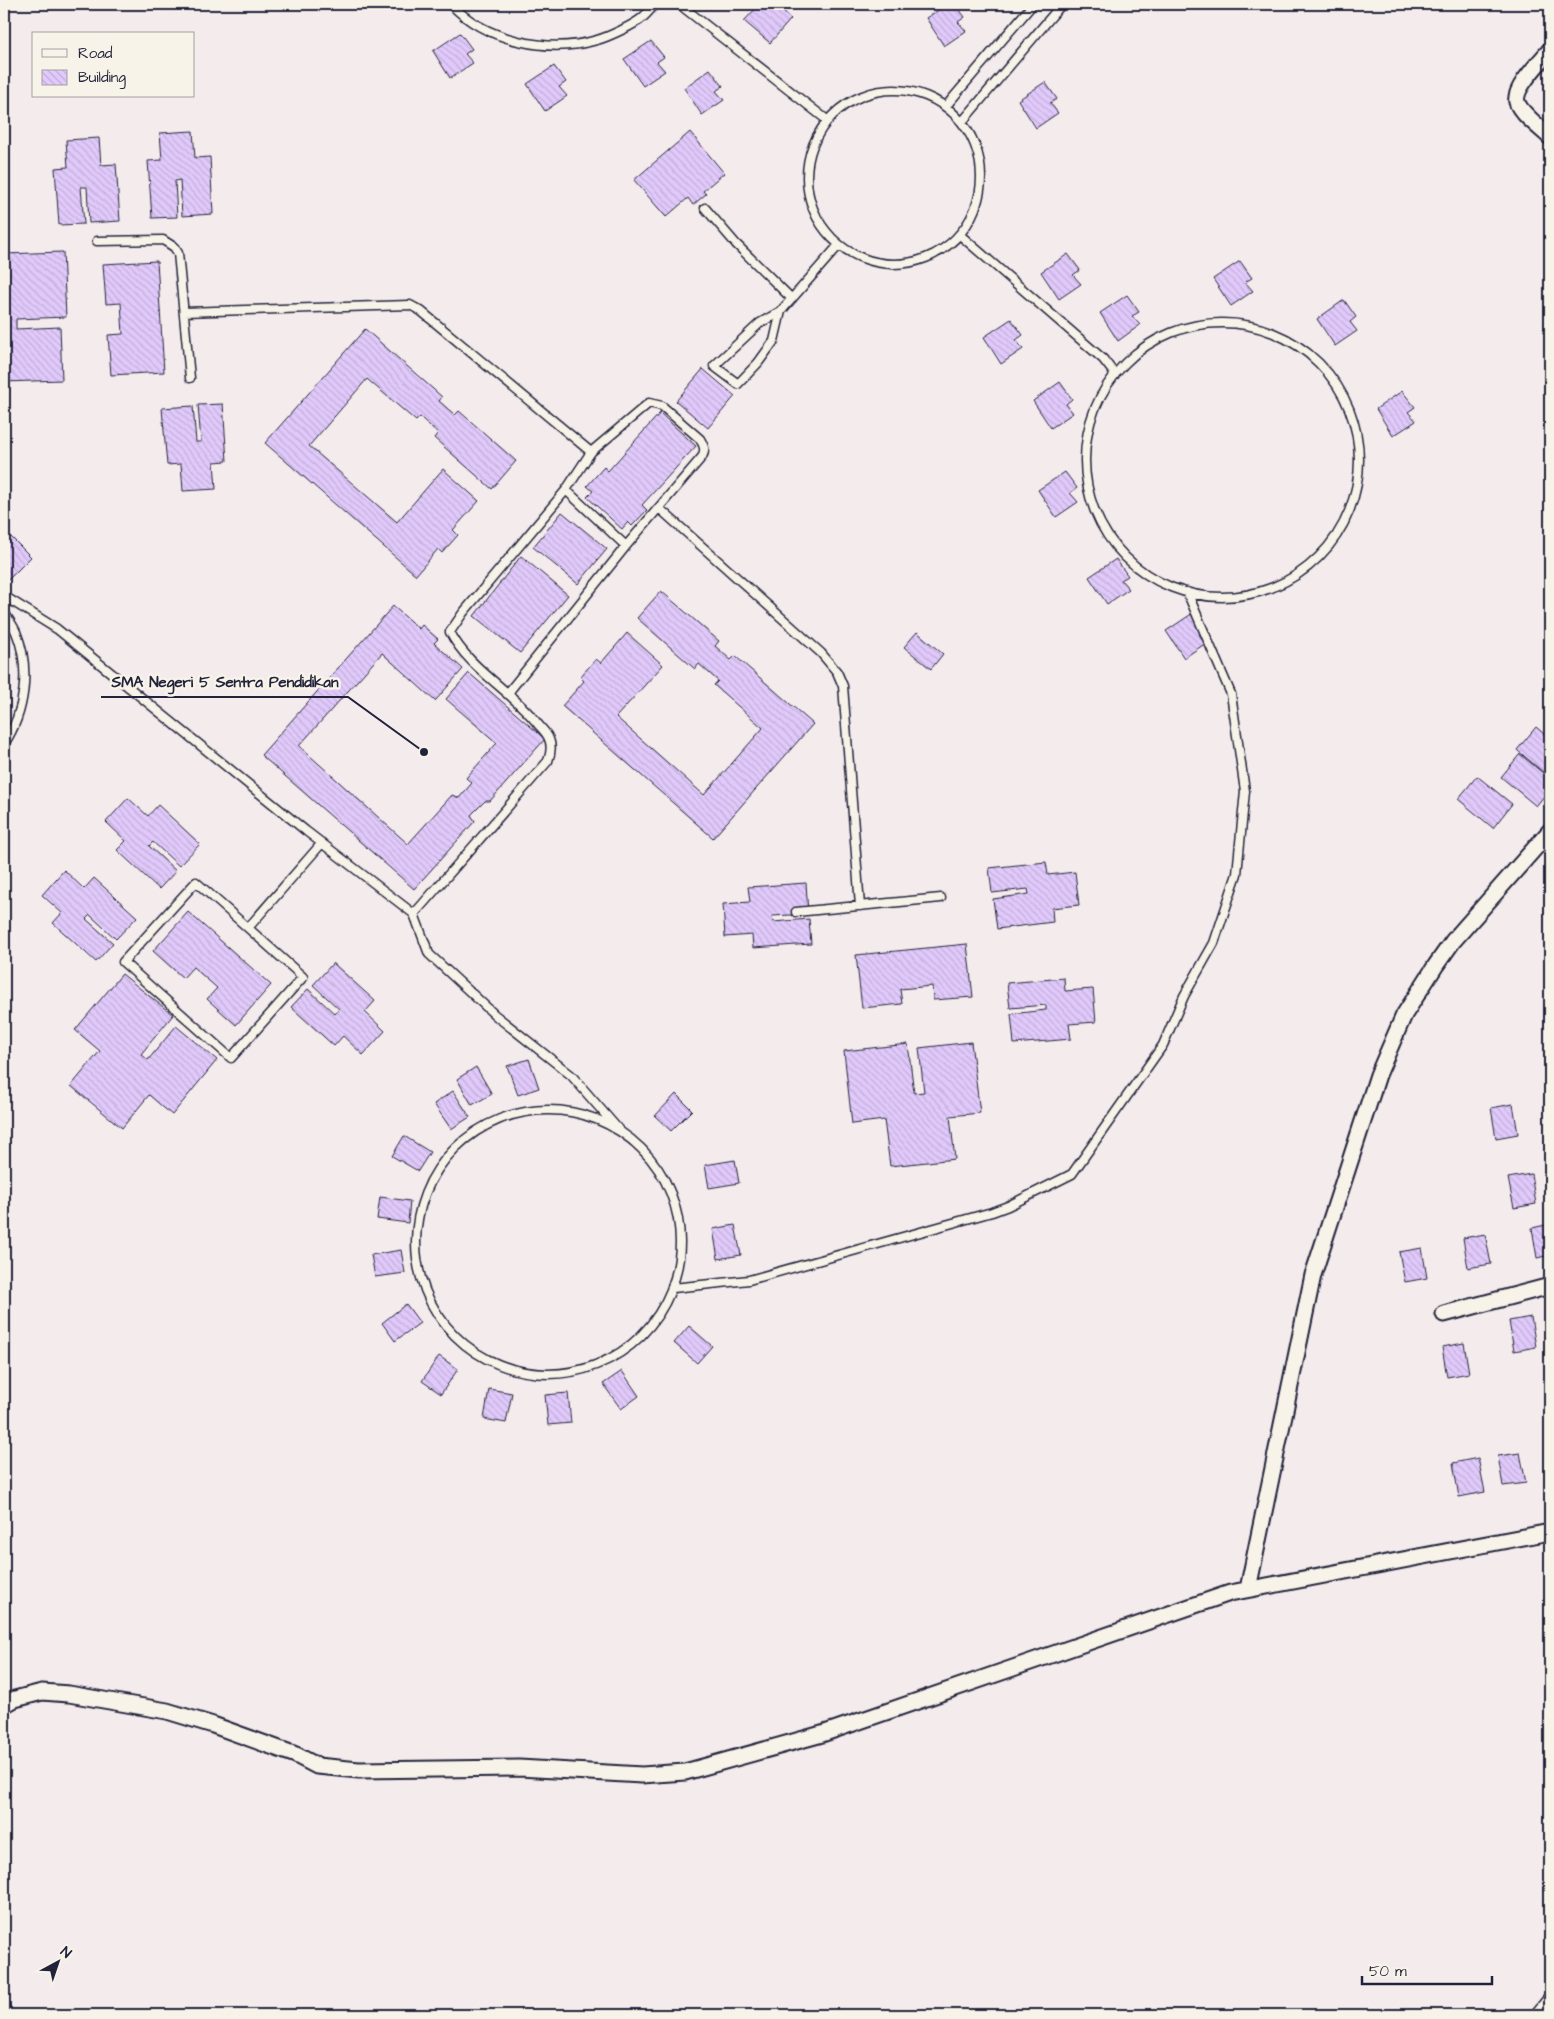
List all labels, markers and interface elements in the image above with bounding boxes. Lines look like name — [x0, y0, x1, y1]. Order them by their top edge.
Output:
legend — [32, 32, 195, 98]
text: Road — [78, 43, 113, 64]
text: Building — [78, 67, 126, 89]
callout: SMA Negeri 5 Sentra Pendidikan — [101, 667, 348, 697]
text: SMA Negeri 5 Sentra Pendidikan — [111, 672, 339, 695]
north arrow — [32, 1936, 82, 1986]
text: N — [56, 1942, 76, 1963]
scale bar — [1362, 1954, 1492, 1986]
text: 50 m — [1369, 1961, 1407, 1982]

